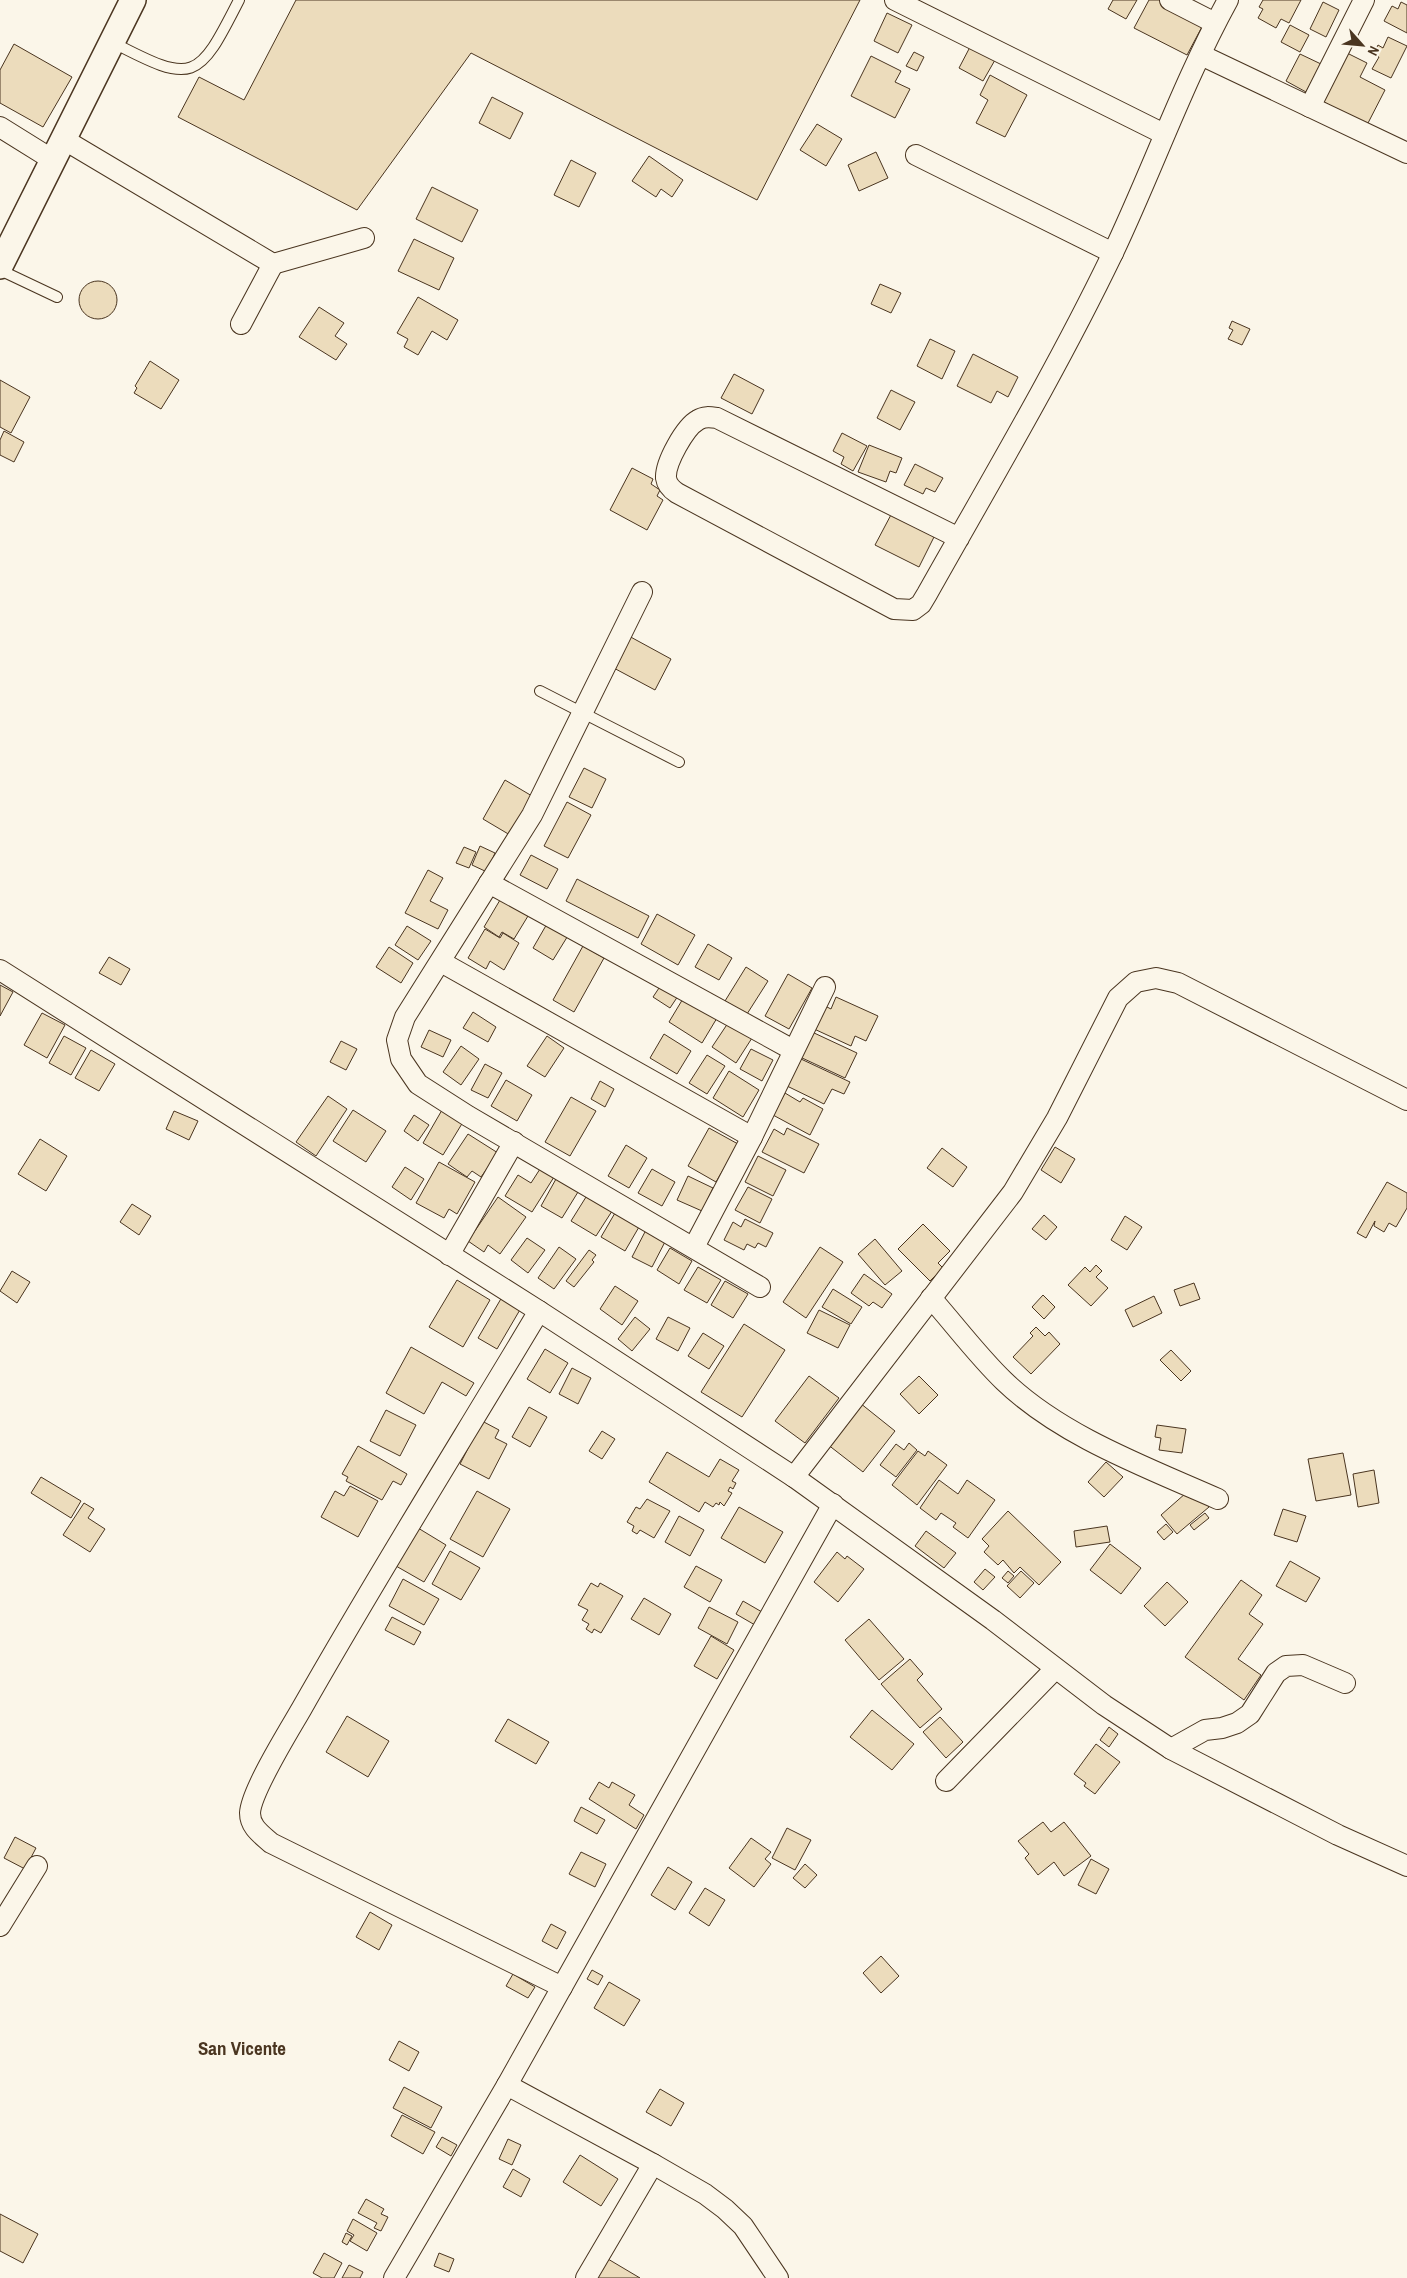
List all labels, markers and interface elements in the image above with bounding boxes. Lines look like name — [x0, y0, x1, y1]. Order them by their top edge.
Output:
north arrow — [1337, 20, 1387, 70]
text: N — [1364, 43, 1383, 59]
district label: San Vicente — [198, 2035, 286, 2061]

